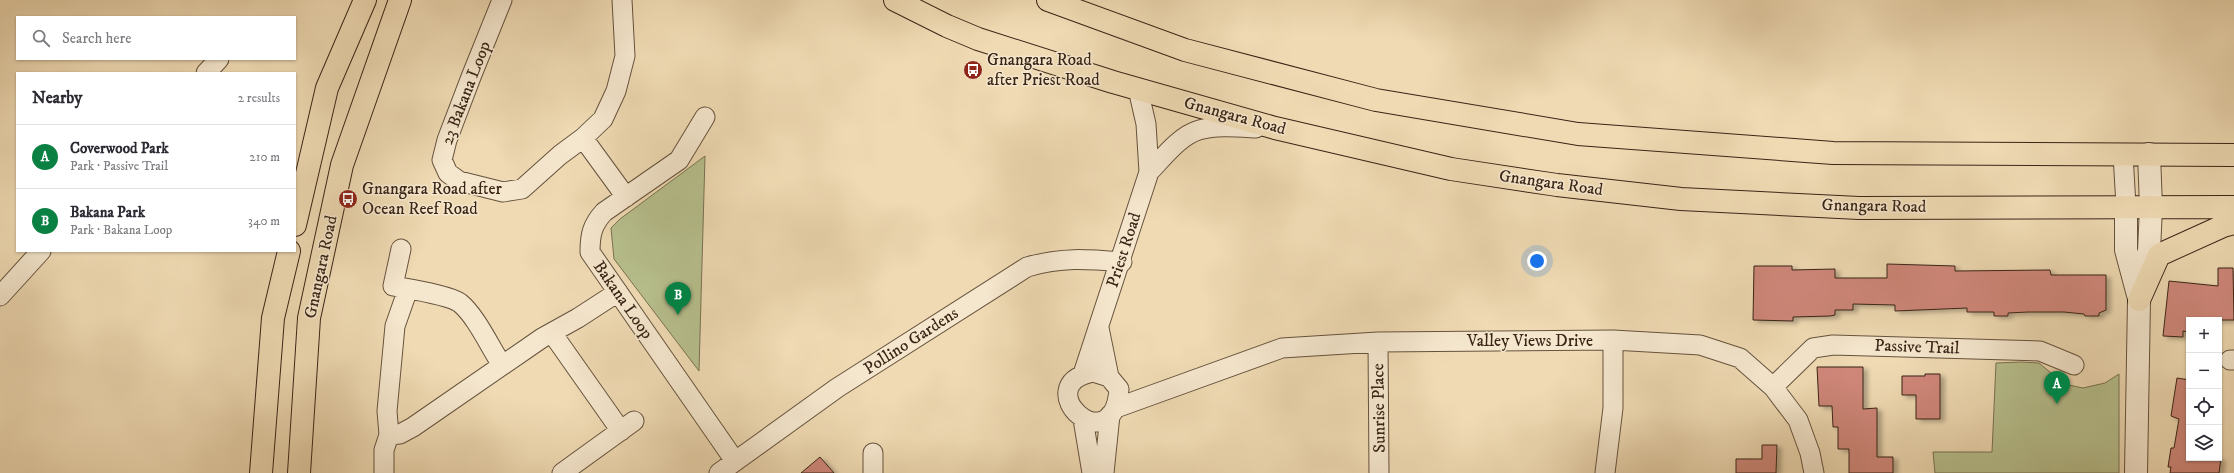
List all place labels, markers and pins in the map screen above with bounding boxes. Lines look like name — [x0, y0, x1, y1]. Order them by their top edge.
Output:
place label: Gnangara Road after Priest Road — [987, 49, 1100, 91]
bus stop icon: Gnangara Road after Priest Road — [962, 59, 984, 81]
place label: Gnangara Road after Ocean Reef Road — [362, 178, 503, 220]
bus stop icon: Gnangara Road after Ocean Reef Road — [337, 188, 359, 210]
pin: B — [665, 282, 691, 315]
pin: A — [2044, 371, 2070, 404]

